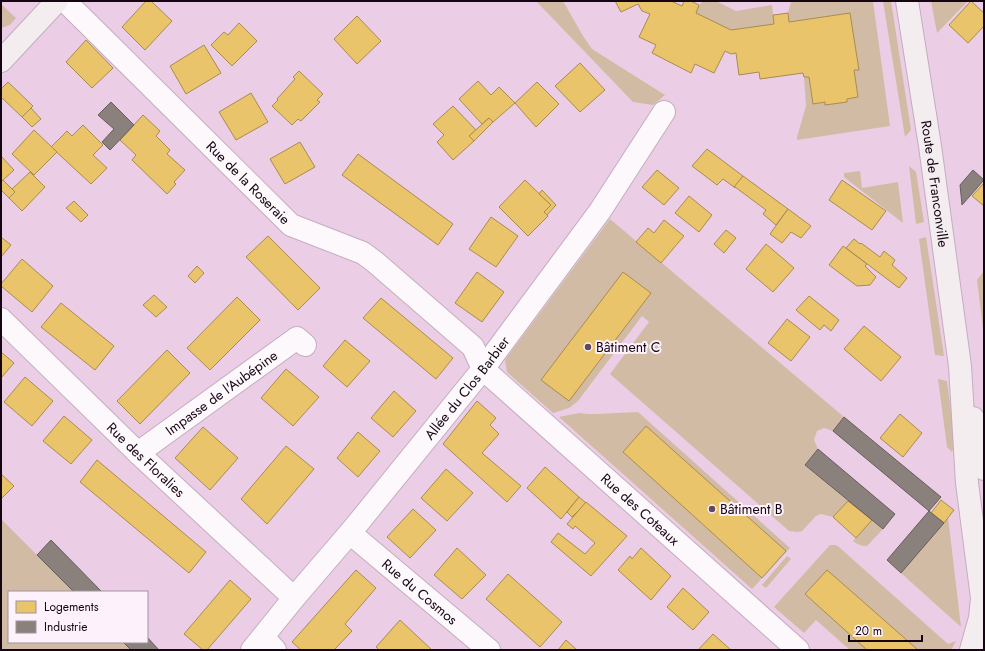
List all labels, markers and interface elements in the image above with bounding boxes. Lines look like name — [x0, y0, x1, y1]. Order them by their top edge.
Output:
street label: Route de Franconville — [916, 119, 954, 249]
street label: Rue de la Roseraie — [202, 136, 295, 229]
street label: Allée du Clos Barbier — [420, 332, 514, 444]
place label: Bâtiment C — [596, 337, 660, 357]
marker: Bâtiment C — [583, 342, 593, 352]
street label: Impasse de l'Aubépine — [161, 345, 282, 440]
street label: Rue des Floralies — [102, 418, 190, 502]
street label: Rue des Coteaux — [596, 469, 684, 550]
place label: Bâtiment B — [720, 499, 783, 519]
marker: Bâtiment B — [707, 504, 717, 514]
street label: Rue du Cosmos — [377, 554, 462, 630]
legend — [8, 591, 148, 643]
text: Logements — [44, 598, 99, 616]
scale bar — [849, 617, 922, 643]
text: Industrie — [44, 618, 88, 636]
text: 20 m — [855, 622, 882, 640]

